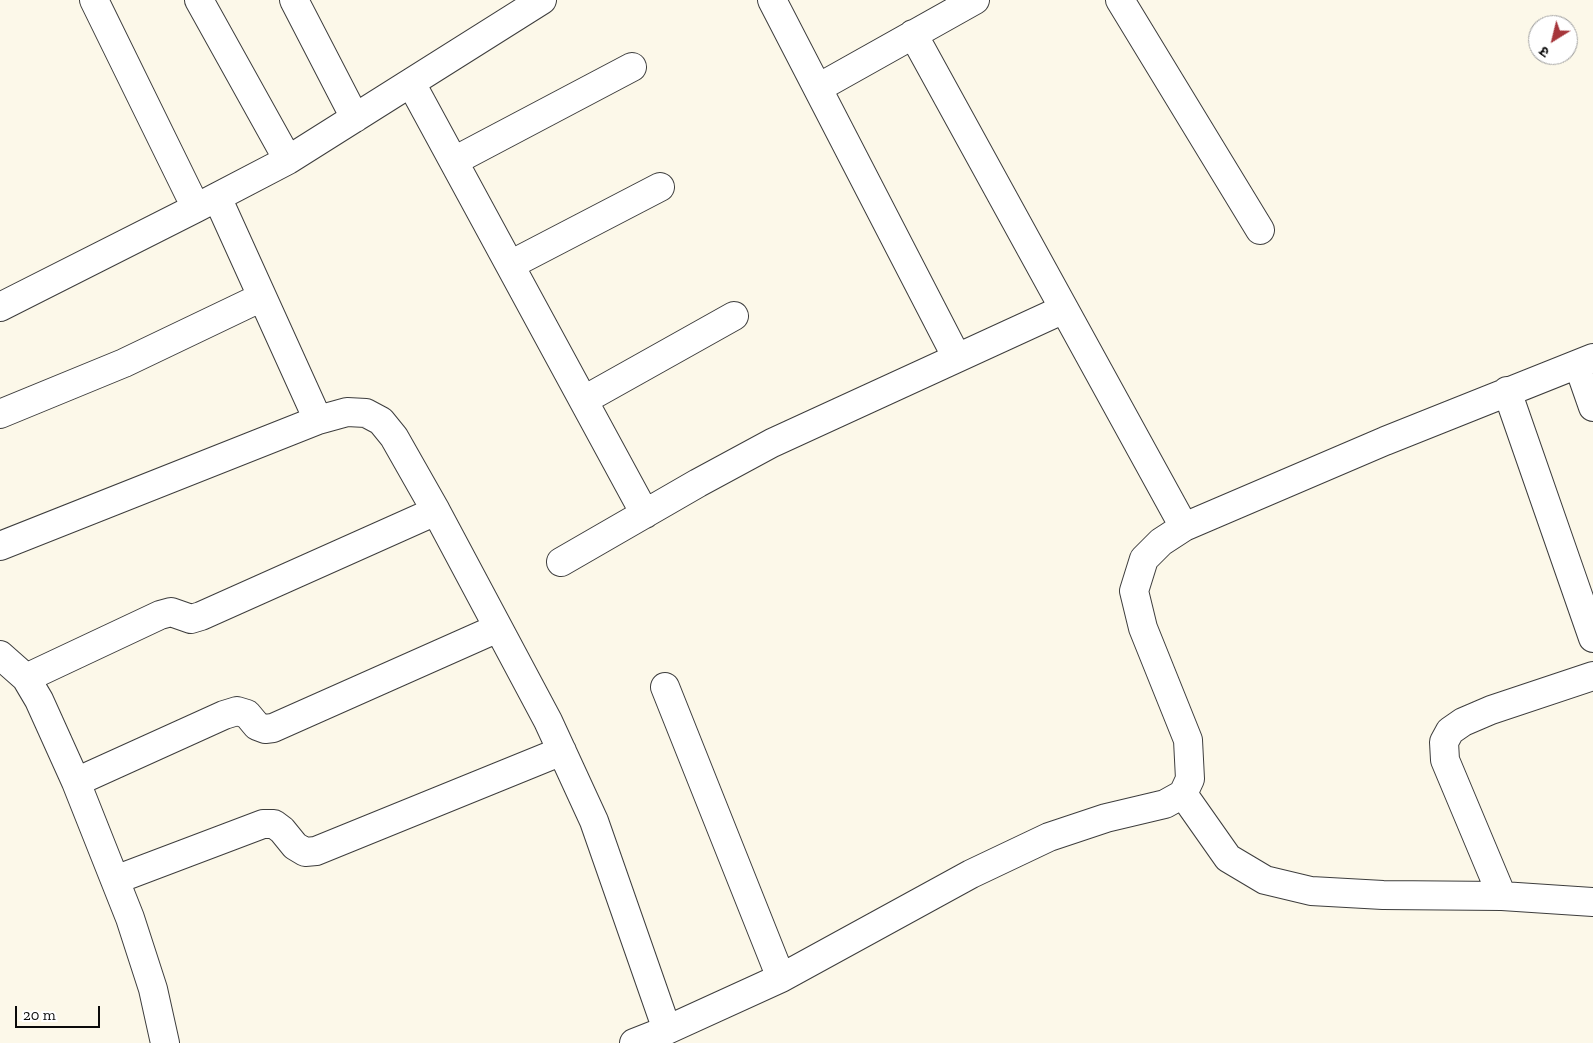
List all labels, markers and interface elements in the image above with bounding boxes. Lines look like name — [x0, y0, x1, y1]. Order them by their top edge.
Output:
north arrow — [1528, 15, 1578, 65]
text: उ — [1536, 42, 1553, 61]
scale bar — [18, 996, 102, 1028]
text: 20 m — [23, 1006, 56, 1024]

